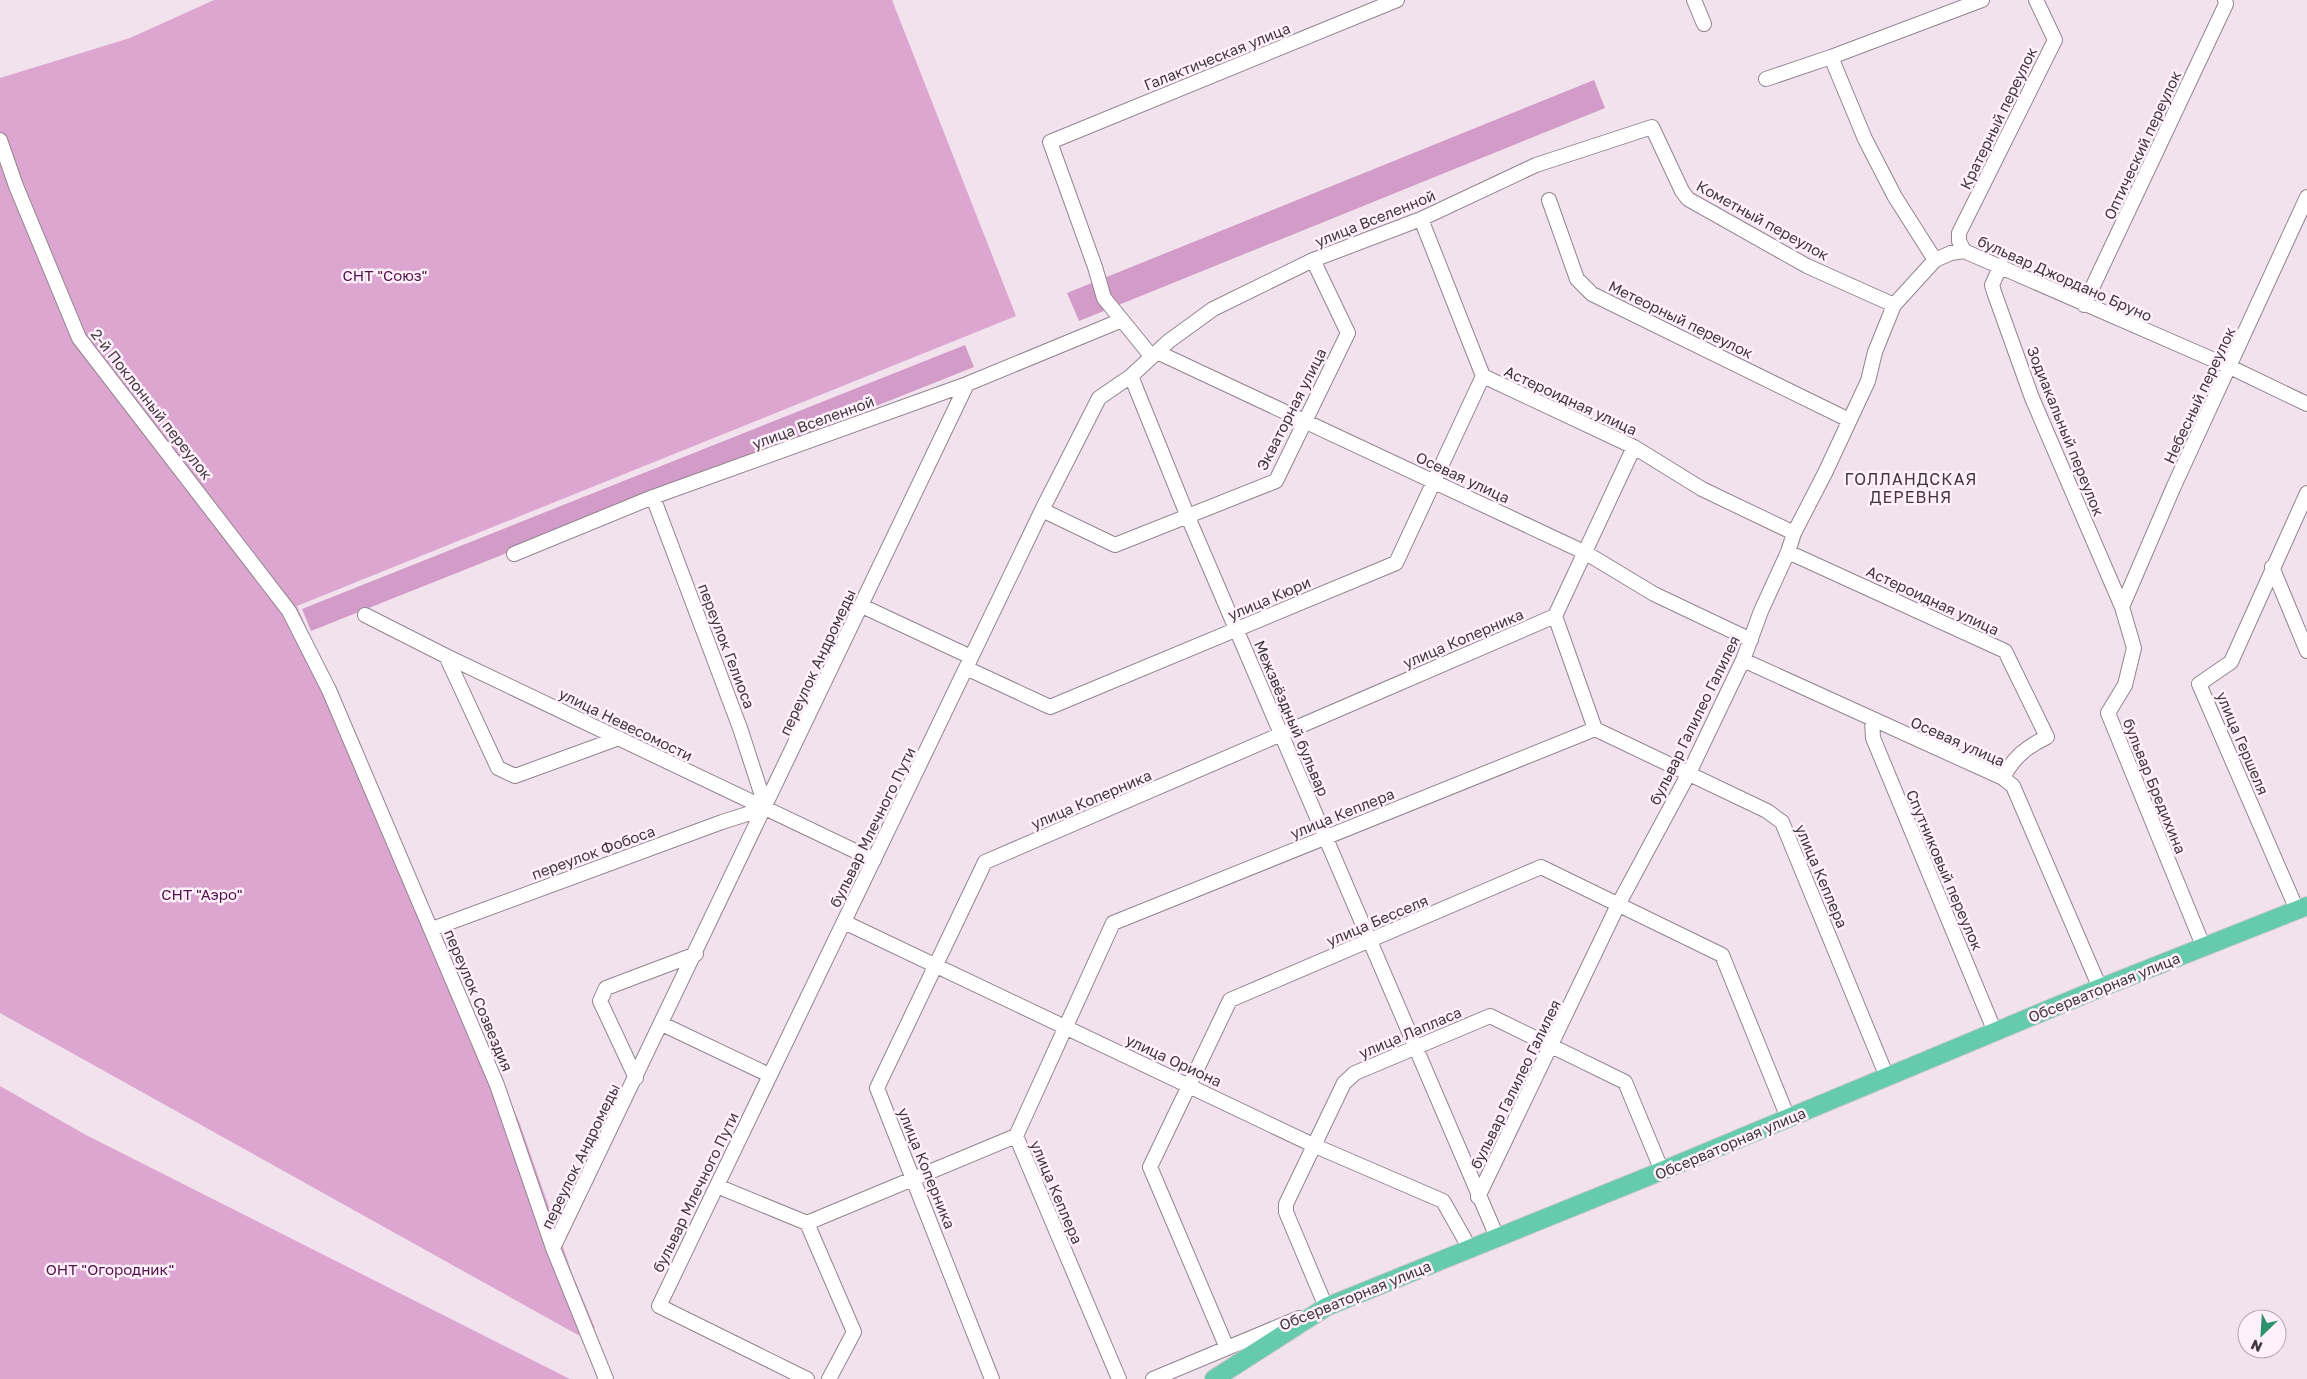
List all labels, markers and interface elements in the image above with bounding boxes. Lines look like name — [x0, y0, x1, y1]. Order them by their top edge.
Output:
street label: Галактическая улица — [1141, 18, 1293, 94]
street label: Кратерный переулок — [1956, 44, 2040, 192]
street label: Оптический переулок — [2100, 67, 2185, 222]
street label: Кометный переулок — [1694, 176, 1833, 264]
street label: улица Вселенной — [1312, 186, 1438, 250]
street label: бульвар Джордано Бруно — [1975, 231, 2155, 325]
park label: СНТ "Союз" — [343, 266, 427, 284]
street label: Метеорный переулок — [1606, 276, 1756, 362]
street label: Небесный переулок — [2159, 323, 2239, 466]
street label: 2-й Поклонный переулок — [88, 325, 217, 483]
street label: Зодиакальный переулок — [2024, 343, 2108, 519]
street label: Экваторная улица — [1252, 345, 1330, 473]
street label: Астероидная улица — [1502, 361, 1640, 439]
street label: улица Вселенной — [750, 392, 876, 452]
street label: Осевая улица — [1413, 447, 1513, 507]
district label: ГОЛЛАНДСКАЯ ДЕРЕВНЯ — [1845, 469, 1977, 507]
street label: Астероидная улица — [1864, 561, 2002, 639]
street label: улица Кюри — [1225, 572, 1313, 624]
street label: переулок Гелиоса — [695, 581, 759, 711]
street label: переулок Андромеды — [775, 586, 859, 738]
street label: улица Коперника — [1400, 604, 1526, 672]
street label: бульвар Галилео Галилея — [1645, 632, 1743, 808]
street label: Межзвёздный бульвар — [1251, 637, 1333, 799]
street label: улица Невесомости — [556, 684, 696, 764]
street label: улица Гершеля — [2213, 689, 2273, 797]
street label: Осевая улица — [1908, 712, 2008, 770]
street label: бульвар Бредихина — [2120, 716, 2190, 856]
street label: бульвар Млечного Пути — [825, 744, 919, 910]
street label: улица Коперника — [1028, 765, 1154, 833]
street label: улица Кеплера — [1287, 784, 1397, 842]
street label: Спутниковый переулок — [1903, 787, 1987, 953]
street label: переулок Фобоса — [529, 821, 657, 883]
street label: улица Кеплера — [1792, 821, 1852, 931]
park label: СНТ "Аэро" — [161, 885, 243, 903]
street label: улица Бесселя — [1323, 890, 1431, 950]
street label: переулок Созвездия — [441, 926, 517, 1074]
street label: Обсерваторная улица — [2025, 948, 2183, 1026]
street label: бульвар Галилео Галилея — [1466, 996, 1564, 1172]
street label: улица Лапласа — [1356, 1002, 1464, 1062]
street label: улица Ориона — [1123, 1030, 1225, 1090]
street label: переулок Андромеды — [537, 1080, 623, 1232]
street label: Обсерваторная улица — [1652, 1103, 1808, 1183]
street label: улица Коперника — [894, 1105, 960, 1231]
street label: бульвар Млечного Пути — [648, 1109, 742, 1275]
street label: улица Кеплера — [1027, 1137, 1087, 1247]
street label: Обсерваторная улица — [1276, 1256, 1434, 1334]
park label: ОНТ "Огородник" — [46, 1260, 174, 1278]
north arrow — [2237, 1309, 2287, 1359]
text: N — [2248, 1336, 2265, 1356]

